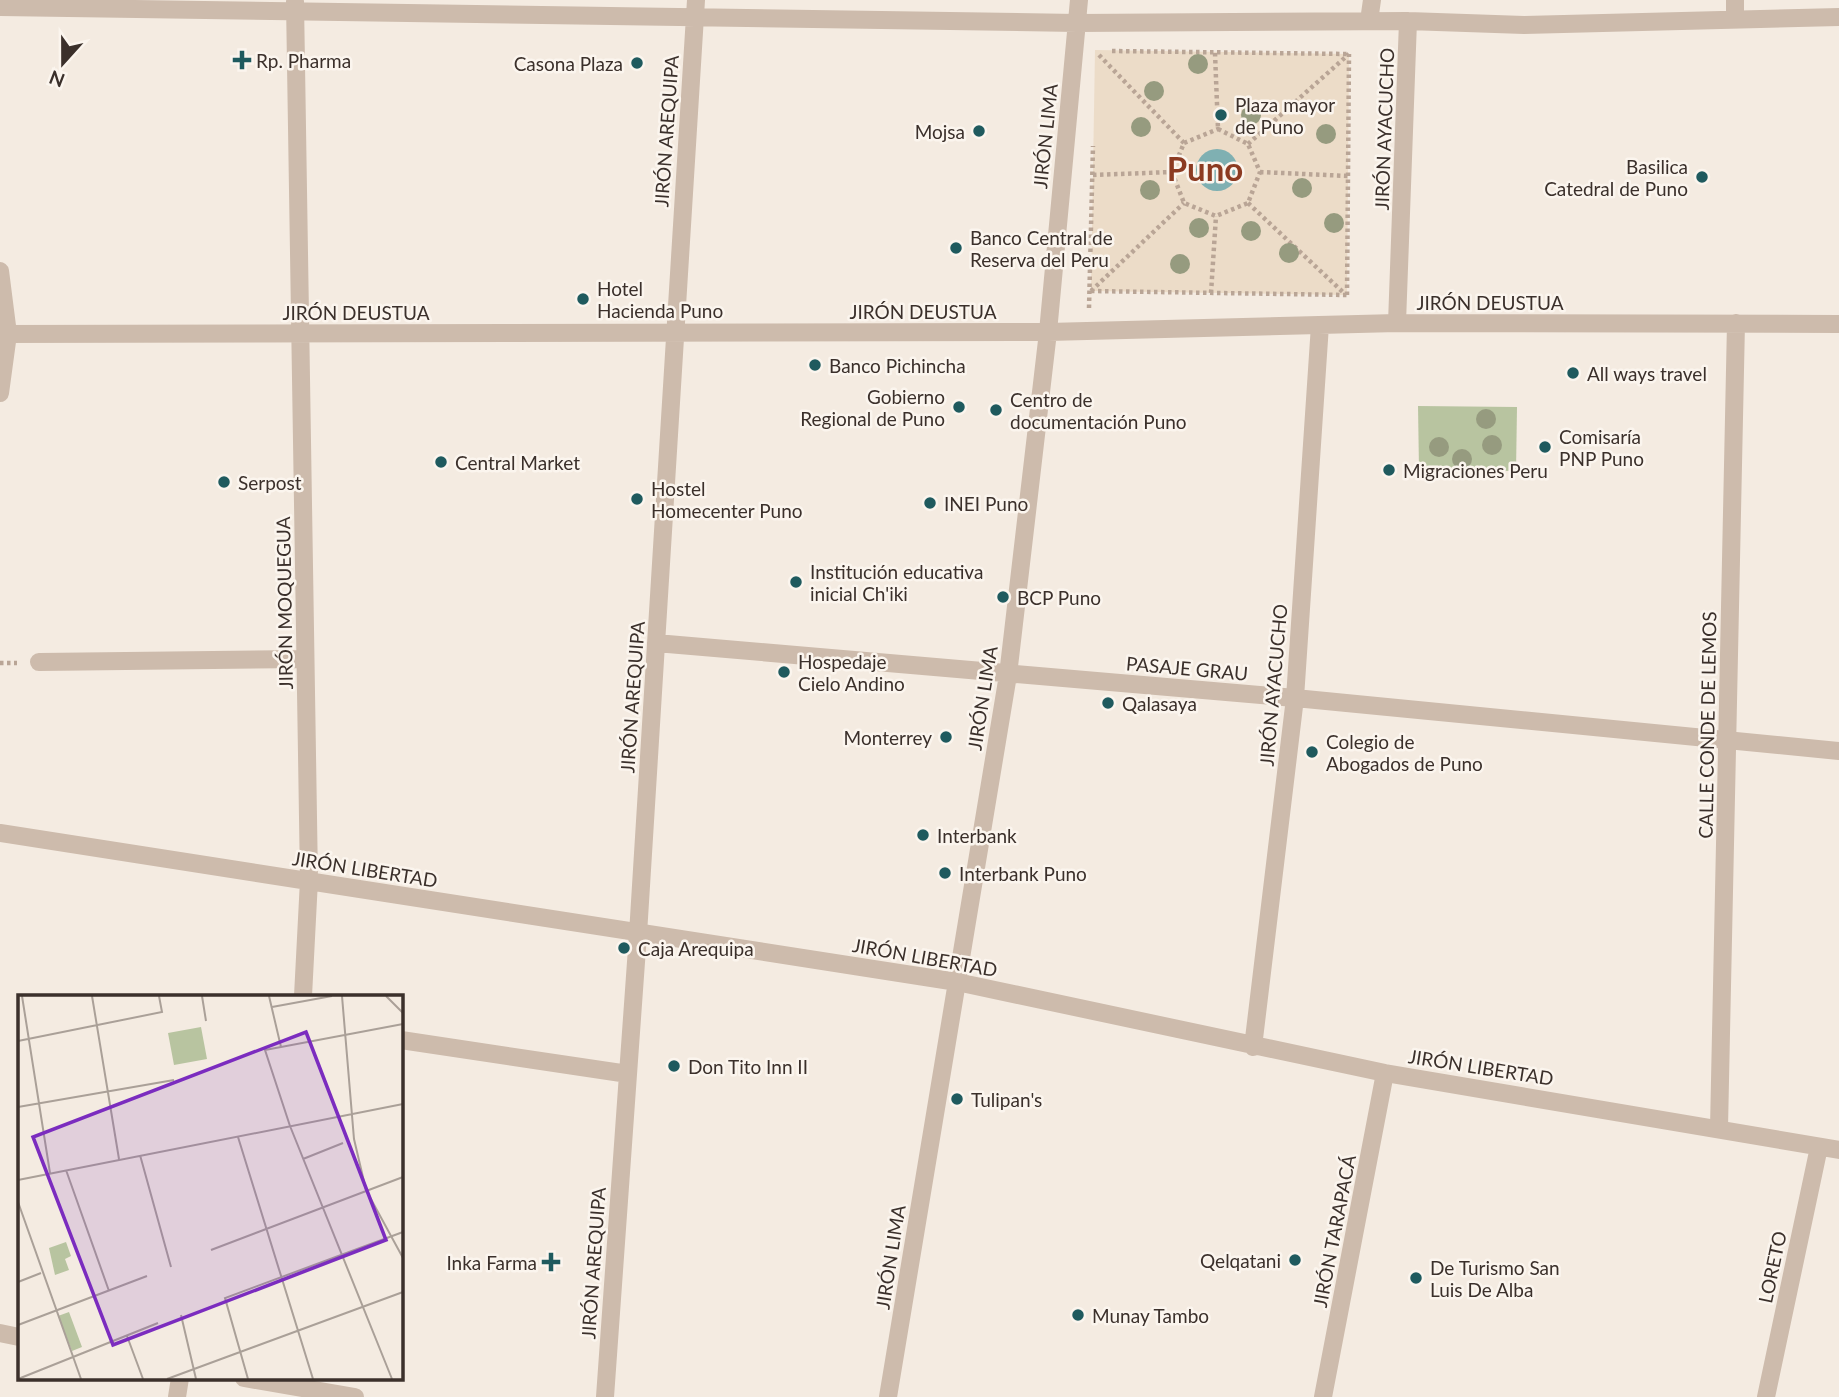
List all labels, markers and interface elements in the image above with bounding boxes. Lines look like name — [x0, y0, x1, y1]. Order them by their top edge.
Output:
north arrow — [28, 28, 98, 98]
street label: JIRÓN AYACUCHO — [1370, 47, 1398, 211]
place label: Rp. Pharma — [256, 49, 351, 72]
marker: Rp. Pharma — [234, 52, 250, 68]
place label: Casona Plaza — [514, 52, 623, 75]
street label: JIRÓN AREQUIPA — [649, 54, 683, 208]
marker: Casona Plaza — [629, 55, 645, 71]
text: N — [46, 66, 68, 93]
street label: JIRÓN LIMA — [1028, 82, 1062, 190]
place label: Plaza mayor de Puno — [1235, 93, 1335, 138]
marker: Plaza mayor de Puno — [1213, 107, 1229, 123]
place label: Mojsa — [915, 120, 965, 143]
marker: Mojsa — [971, 123, 987, 139]
district label: Puno — [1167, 148, 1243, 188]
place label: Basilica Catedral de Puno — [1544, 155, 1688, 200]
marker: Basilica Catedral de Puno — [1694, 169, 1710, 185]
place label: Banco Central de Reserva del Peru — [970, 226, 1113, 271]
marker: Banco Central de Reserva del Peru — [948, 240, 964, 256]
place label: Hotel Hacienda Puno — [597, 277, 723, 322]
marker: Hotel Hacienda Puno — [575, 291, 591, 307]
street label: JIRÓN DEUSTUA — [1416, 291, 1564, 314]
street label: JIRÓN DEUSTUA — [849, 300, 997, 323]
street label: JIRÓN DEUSTUA — [282, 301, 430, 324]
place label: Banco Pichincha — [829, 354, 966, 377]
marker: Banco Pichincha — [807, 357, 823, 373]
place label: All ways travel — [1587, 362, 1707, 385]
marker: All ways travel — [1565, 365, 1581, 381]
place label: Gobierno Regional de Puno — [800, 385, 945, 430]
place label: Centro de documentación Puno — [1010, 388, 1187, 433]
marker: Gobierno Regional de Puno — [951, 399, 967, 415]
marker: Centro de documentación Puno — [988, 402, 1004, 418]
place label: Comisaría PNP Puno — [1559, 425, 1644, 470]
marker: Comisaría PNP Puno — [1537, 439, 1553, 455]
place label: Central Market — [455, 451, 580, 474]
marker: Central Market — [433, 454, 449, 470]
place label: Migraciones Peru — [1403, 459, 1548, 482]
marker: Migraciones Peru — [1381, 462, 1397, 478]
place label: Serpost — [238, 471, 302, 494]
marker: Serpost — [216, 474, 232, 490]
place label: Hostel Homecenter Puno — [651, 477, 803, 522]
marker: Hostel Homecenter Puno — [629, 491, 645, 507]
place label: INEI Puno — [944, 492, 1028, 515]
marker: INEI Puno — [922, 495, 938, 511]
street label: JIRÓN MOQUEGUA — [271, 516, 297, 690]
place label: Institución educativa inicial Ch'iki — [810, 560, 983, 605]
marker: Institución educativa inicial Ch'iki — [788, 574, 804, 590]
place label: BCP Puno — [1017, 586, 1101, 609]
marker: BCP Puno — [995, 589, 1011, 605]
street label: JIRÓN AYACUCHO — [1254, 603, 1292, 767]
street label: CALLE CONDE DE LEMOS — [1694, 611, 1720, 839]
street label: JIRÓN AREQUIPA — [615, 620, 649, 774]
street label: JIRÓN LIMA — [962, 644, 1002, 752]
place label: Hospedaje Cielo Andino — [798, 650, 905, 695]
street label: PASAJE GRAU — [1125, 651, 1249, 685]
marker: Hospedaje Cielo Andino — [776, 664, 792, 680]
place label: Qalasaya — [1122, 692, 1197, 715]
marker: Qalasaya — [1100, 695, 1116, 711]
place label: Monterrey — [844, 726, 932, 749]
marker: Monterrey — [938, 729, 954, 745]
place label: Colegio de Abogados de Puno — [1326, 730, 1483, 775]
marker: Colegio de Abogados de Puno — [1304, 744, 1320, 760]
place label: Interbank — [937, 824, 1017, 847]
marker: Interbank — [915, 827, 931, 843]
street label: JIRÓN LIBERTAD — [291, 846, 439, 892]
place label: Interbank Puno — [959, 862, 1087, 885]
marker: Interbank Puno — [937, 865, 953, 881]
street label: JIRÓN LIBERTAD — [851, 933, 999, 981]
place label: Caja Arequipa — [638, 937, 754, 960]
marker: Caja Arequipa — [616, 940, 632, 956]
inset map — [18, 995, 402, 1380]
street label: JIRÓN LIBERTAD — [1407, 1044, 1555, 1090]
place label: Don Tito Inn II — [688, 1055, 808, 1078]
marker: Don Tito Inn II — [666, 1058, 682, 1074]
place label: Tulipan's — [971, 1088, 1042, 1111]
marker: Tulipan's — [949, 1091, 965, 1107]
street label: JIRÓN TARAPACÁ — [1308, 1153, 1360, 1309]
street label: JIRÓN AREQUIPA — [576, 1186, 610, 1340]
street label: JIRÓN LIMA — [870, 1203, 910, 1311]
street label: LORETO — [1753, 1229, 1791, 1305]
place label: Qelqatani — [1200, 1249, 1281, 1272]
place label: Inka Farma — [446, 1251, 537, 1274]
marker: Qelqatani — [1287, 1252, 1303, 1268]
marker: Inka Farma — [543, 1254, 559, 1270]
place label: De Turismo San Luis De Alba — [1430, 1256, 1560, 1301]
marker: De Turismo San Luis De Alba — [1408, 1270, 1424, 1286]
place label: Munay Tambo — [1092, 1304, 1209, 1327]
marker: Munay Tambo — [1070, 1307, 1086, 1323]

